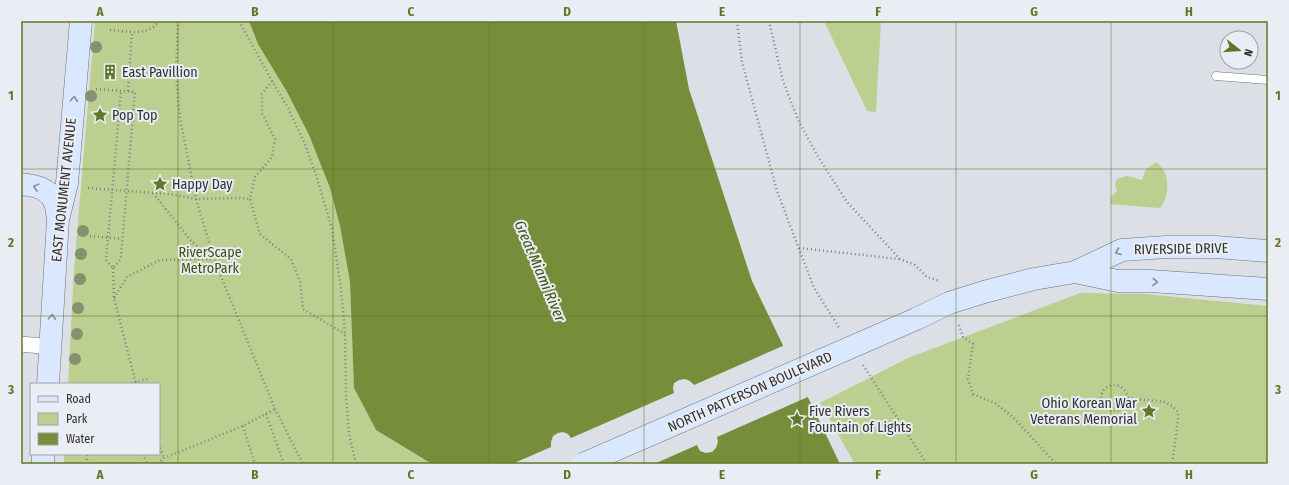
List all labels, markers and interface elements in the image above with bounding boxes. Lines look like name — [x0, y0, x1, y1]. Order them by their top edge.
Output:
text: A — [95, 4, 104, 19]
text: B — [251, 4, 259, 19]
text: C — [408, 4, 415, 19]
text: D — [563, 4, 571, 19]
text: E — [719, 4, 725, 19]
text: F — [875, 4, 881, 19]
text: G — [1030, 4, 1038, 19]
text: H — [1185, 4, 1193, 19]
north arrow — [1219, 30, 1259, 70]
text: N — [1241, 48, 1255, 58]
building icon: East Pavillion — [101, 63, 119, 81]
place label: East Pavillion — [122, 64, 198, 81]
text: 1 — [8, 88, 14, 103]
text: 1 — [1275, 88, 1281, 103]
one-way arrow — [69, 96, 78, 102]
place icon: Pop Top — [91, 106, 109, 124]
place label: Pop Top — [112, 107, 158, 124]
street label: EAST MONUMENT AVENUE — [48, 117, 80, 263]
place icon: Happy Day — [151, 175, 169, 193]
place label: Happy Day — [172, 176, 233, 193]
one-way arrow — [33, 183, 40, 192]
water label: Great Miami River — [511, 218, 570, 325]
text: 2 — [7, 235, 14, 250]
text: 2 — [1274, 235, 1281, 250]
street label: RIVERSIDE DRIVE — [1134, 240, 1229, 258]
park label: RiverScape MetroPark — [178, 244, 242, 277]
one-way arrow — [1114, 248, 1121, 256]
one-way arrow — [1152, 277, 1158, 286]
one-way arrow — [48, 314, 57, 320]
street label: NORTH PATTERSON BOULEVARD — [665, 348, 835, 436]
text: 3 — [7, 382, 14, 397]
text: 3 — [1274, 382, 1281, 397]
legend — [30, 383, 160, 455]
text: Road — [66, 392, 91, 406]
place label: Ohio Korean War Veterans Memorial — [1030, 395, 1137, 428]
place icon: Ohio Korean War Veterans Memorial — [1140, 402, 1158, 420]
place label: Five Rivers Fountain of Lights — [809, 403, 911, 436]
place icon: Five Rivers Fountain of Lights — [788, 410, 806, 428]
text: Park — [66, 412, 88, 426]
text: Water — [66, 432, 95, 446]
text: A — [95, 467, 104, 482]
text: B — [251, 467, 259, 482]
text: C — [408, 467, 415, 482]
text: D — [563, 467, 571, 482]
text: E — [719, 467, 725, 482]
text: F — [875, 467, 881, 482]
text: G — [1030, 467, 1038, 482]
text: H — [1185, 467, 1193, 482]

